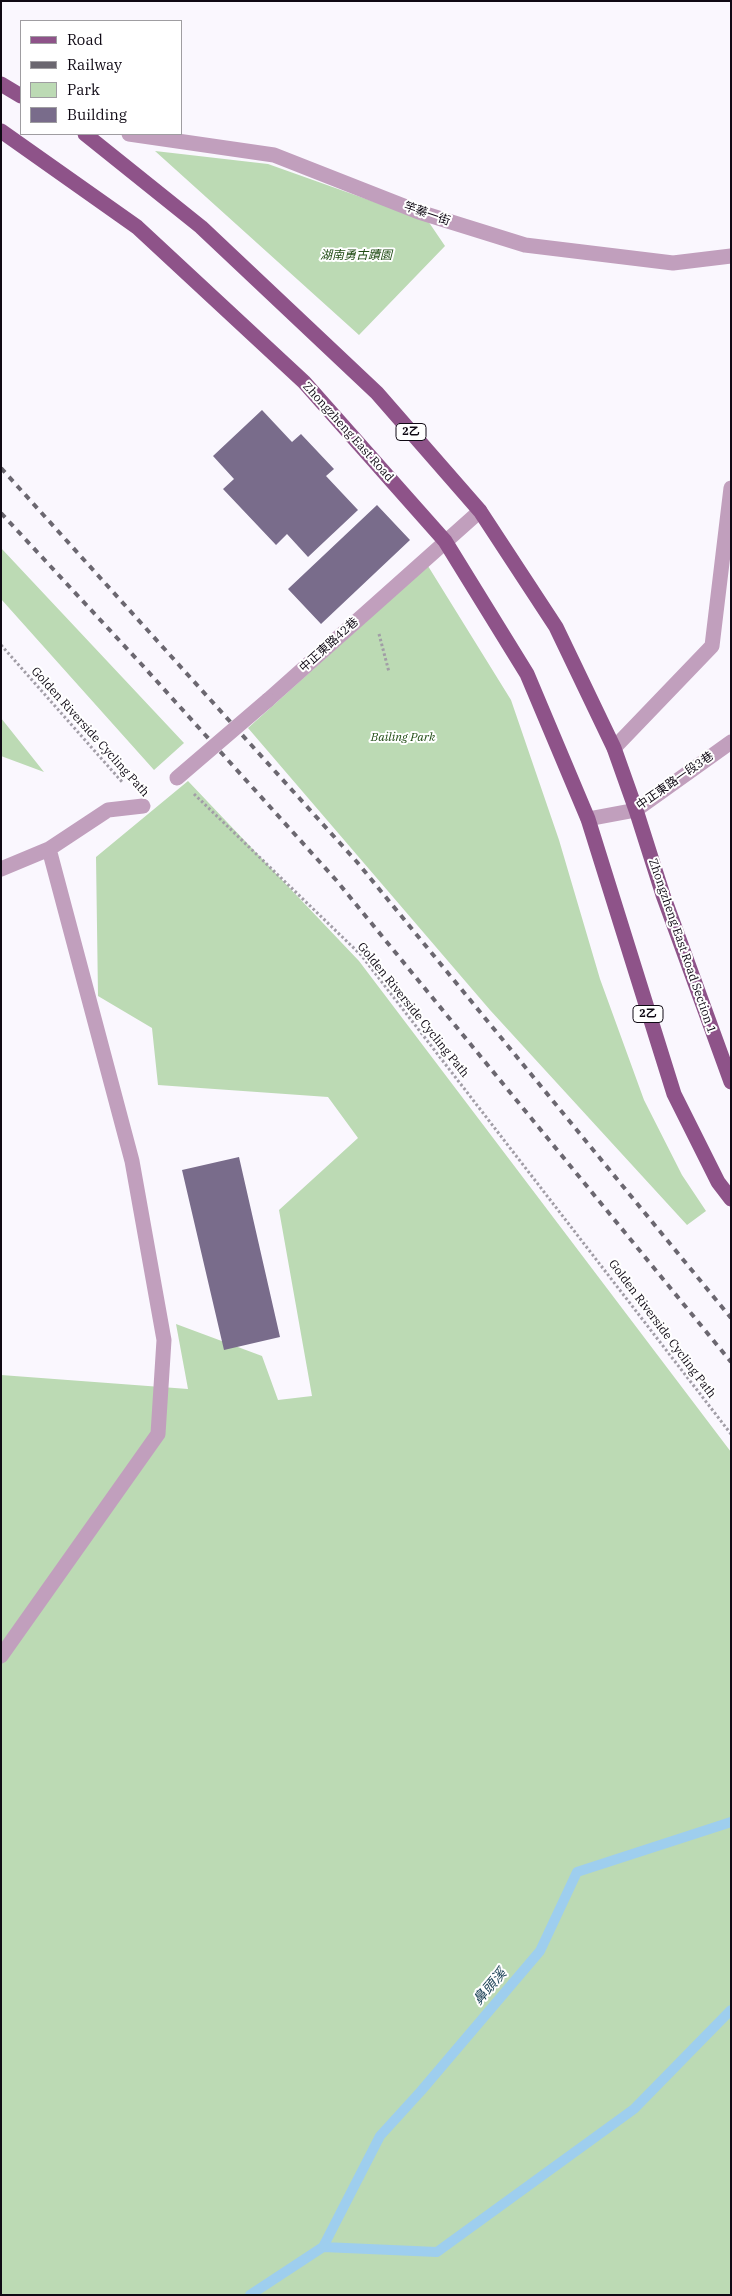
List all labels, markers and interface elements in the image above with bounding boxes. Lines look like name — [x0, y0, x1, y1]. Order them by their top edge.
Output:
legend — [20, 20, 182, 135]
text: Road — [67, 30, 103, 49]
text: Railway — [67, 55, 122, 74]
text: Park — [67, 80, 100, 99]
text: Building — [67, 105, 127, 124]
street label: 竿蓁一街 — [402, 199, 452, 229]
park label: 湖南勇古蹟園 — [320, 249, 392, 263]
street label: Zhongzheng East Road — [300, 379, 396, 485]
road number: 2乙 — [396, 424, 426, 441]
street label: 中正東路42巷 — [297, 615, 361, 675]
street label: Golden Riverside Cycling Path — [28, 664, 152, 800]
park label: Bailing Park — [371, 731, 435, 745]
street label: 中正東路一段3巷 — [634, 749, 716, 813]
street label: Zhongzheng East Road Section 1 — [645, 857, 719, 1035]
street label: Golden Riverside Cycling Path — [354, 940, 472, 1080]
road number: 2乙 — [633, 1006, 663, 1022]
street label: Golden Riverside Cycling Path — [605, 1257, 719, 1401]
water label: 鼻頭溪 — [470, 1966, 510, 2008]

